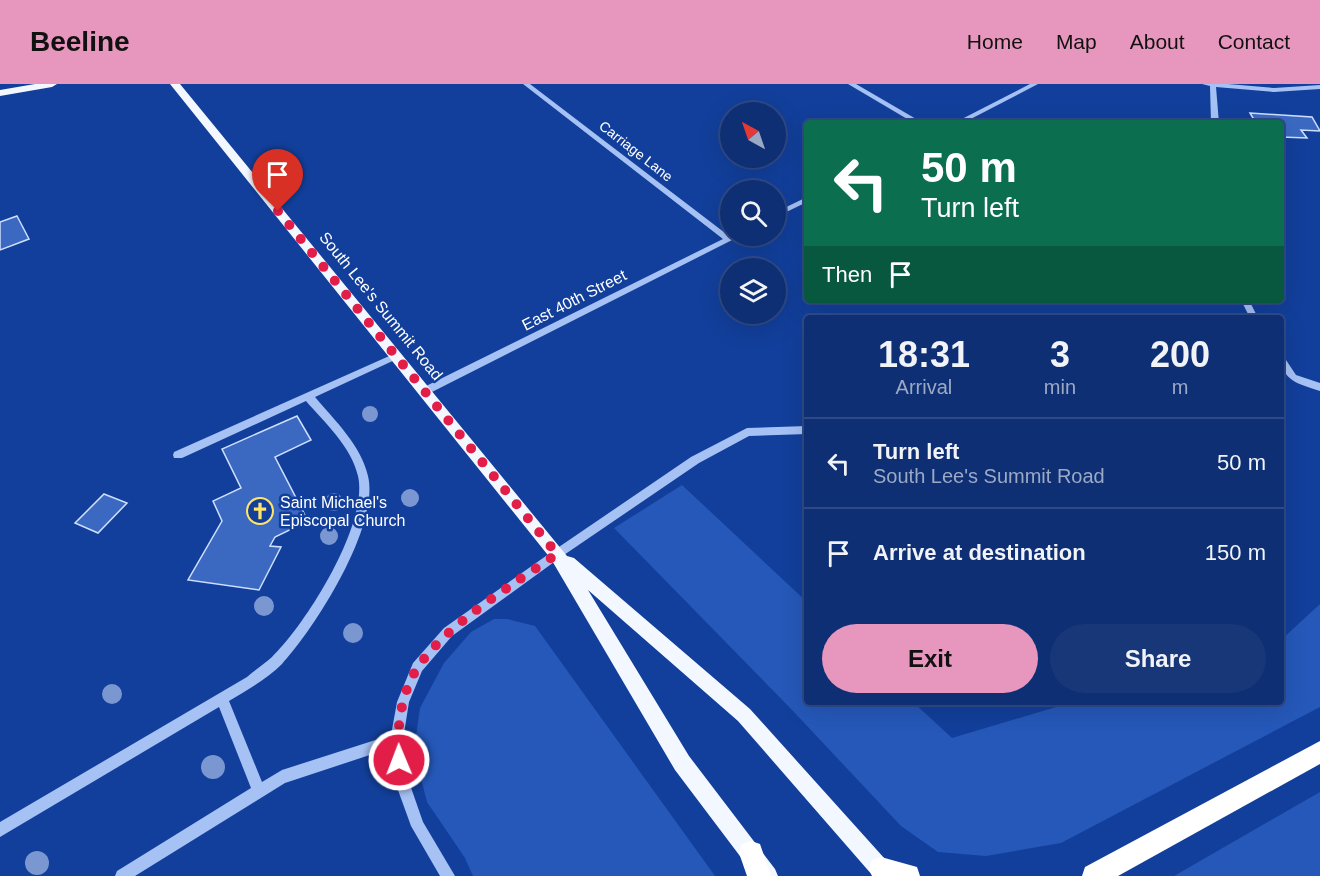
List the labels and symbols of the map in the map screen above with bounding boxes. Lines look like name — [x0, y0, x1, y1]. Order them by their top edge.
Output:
north arrow — [720, 102, 786, 168]
street label: Carriage Lane — [596, 117, 676, 185]
pin — [252, 149, 303, 211]
street label: South Lee's Summit Road — [316, 229, 446, 383]
street label: East 40th Street — [519, 266, 629, 334]
place label: Saint Michael's Episcopal Church — [280, 494, 405, 529]
church icon: Saint Michael's Episcopal Church — [245, 496, 275, 526]
position arrow — [367, 728, 431, 792]

